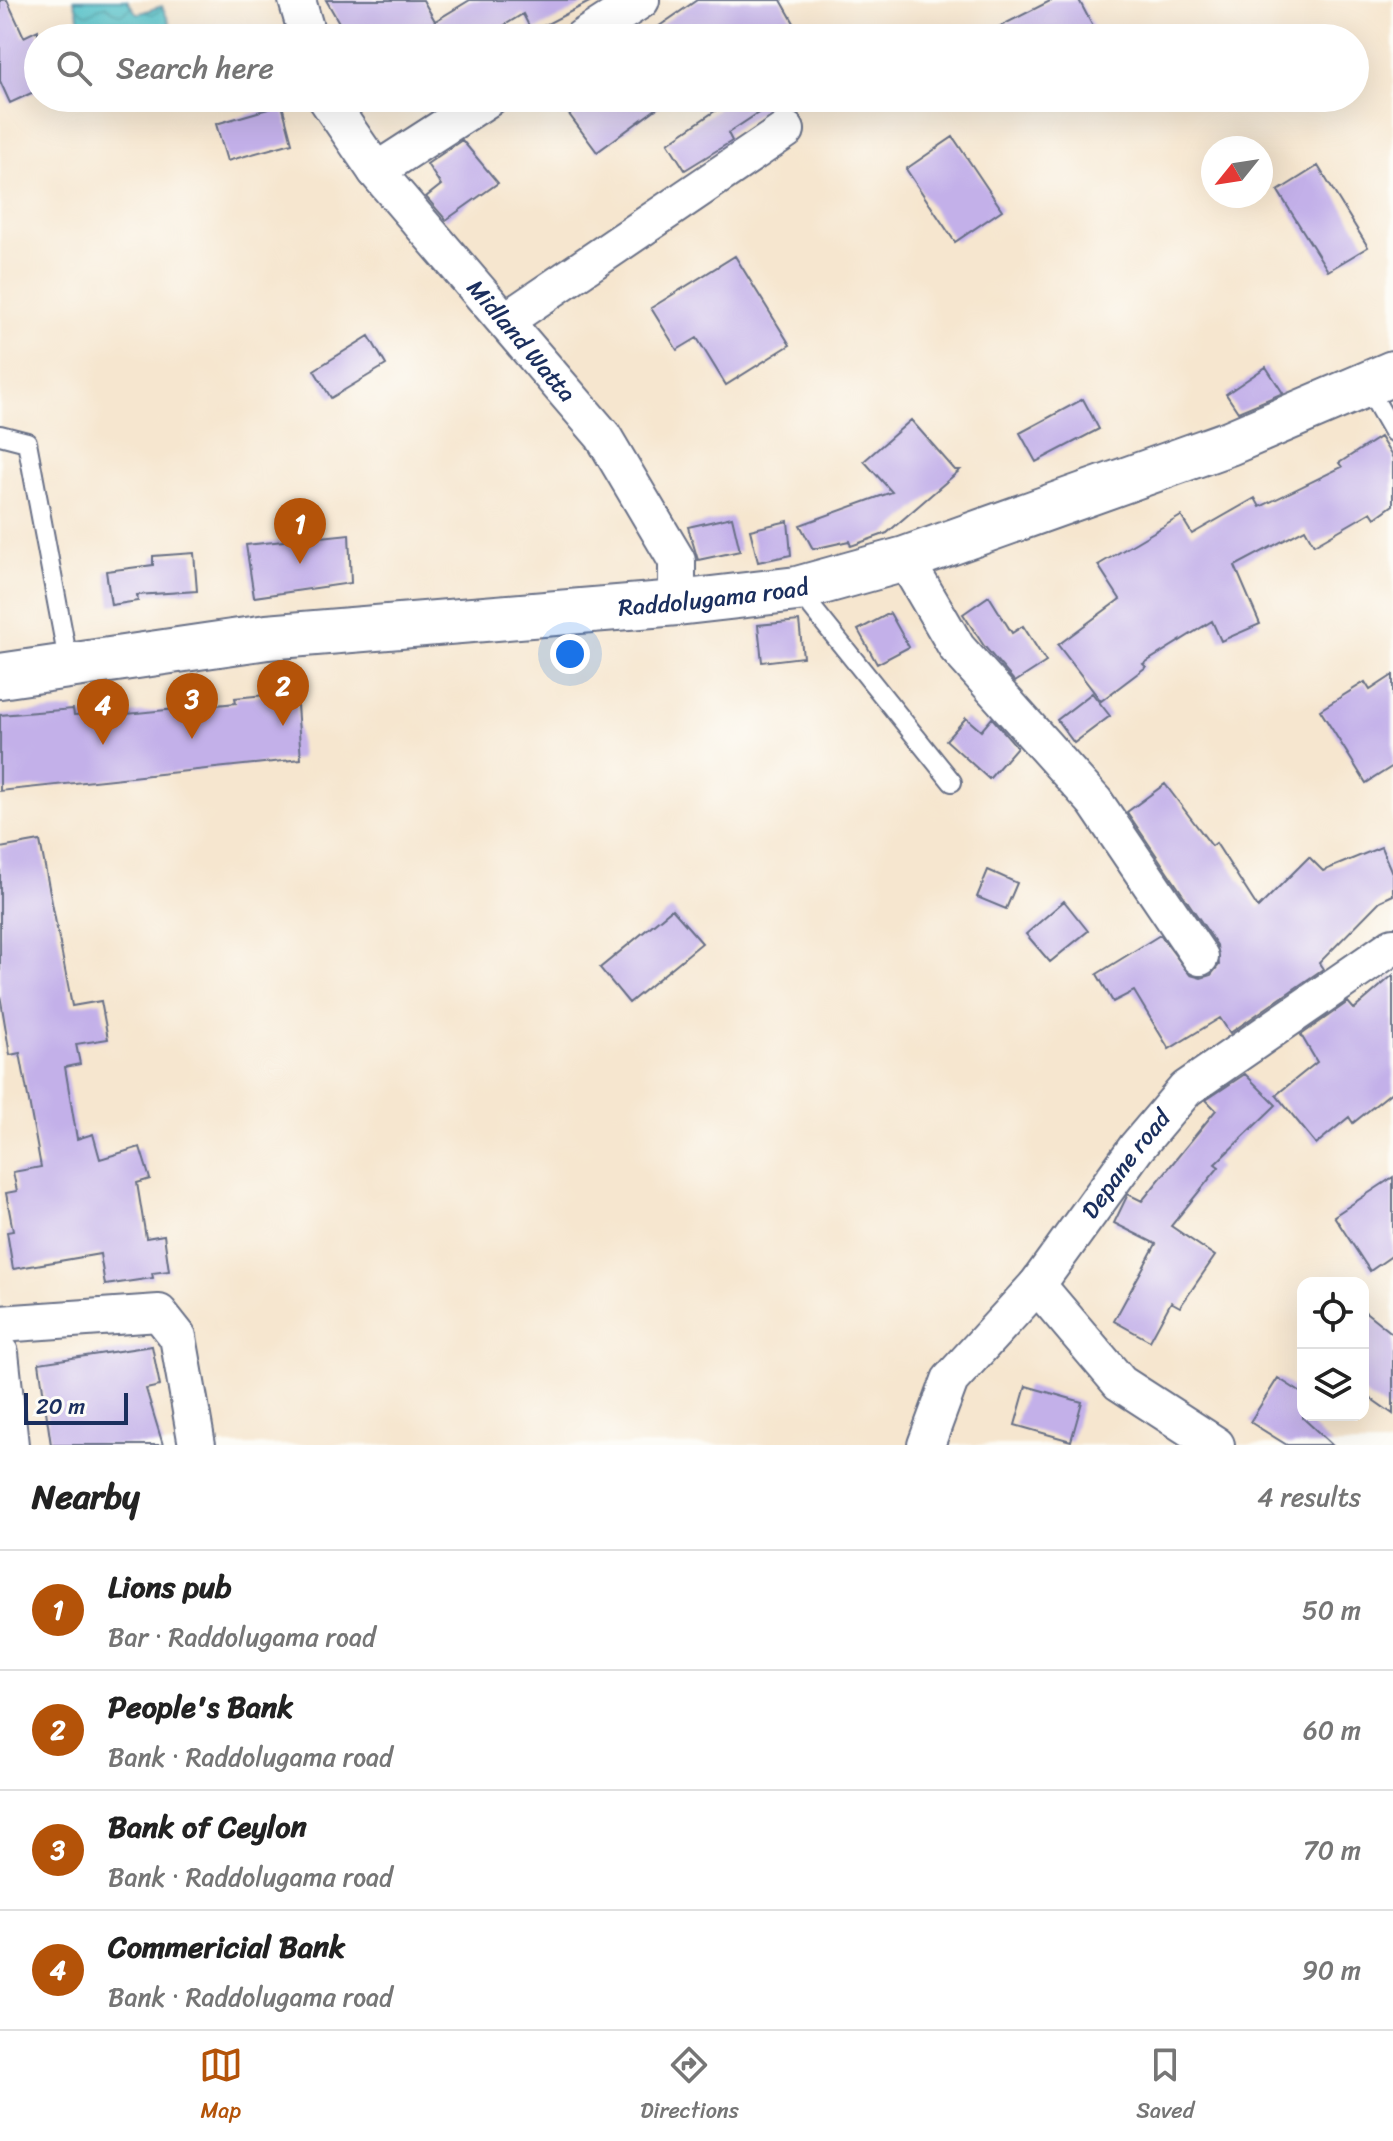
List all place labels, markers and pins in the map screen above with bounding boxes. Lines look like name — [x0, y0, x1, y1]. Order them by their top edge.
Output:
pin: 1 — [274, 498, 326, 564]
pin: 2 — [257, 660, 309, 726]
pin: 3 — [166, 673, 218, 739]
pin: 4 — [77, 679, 129, 745]

